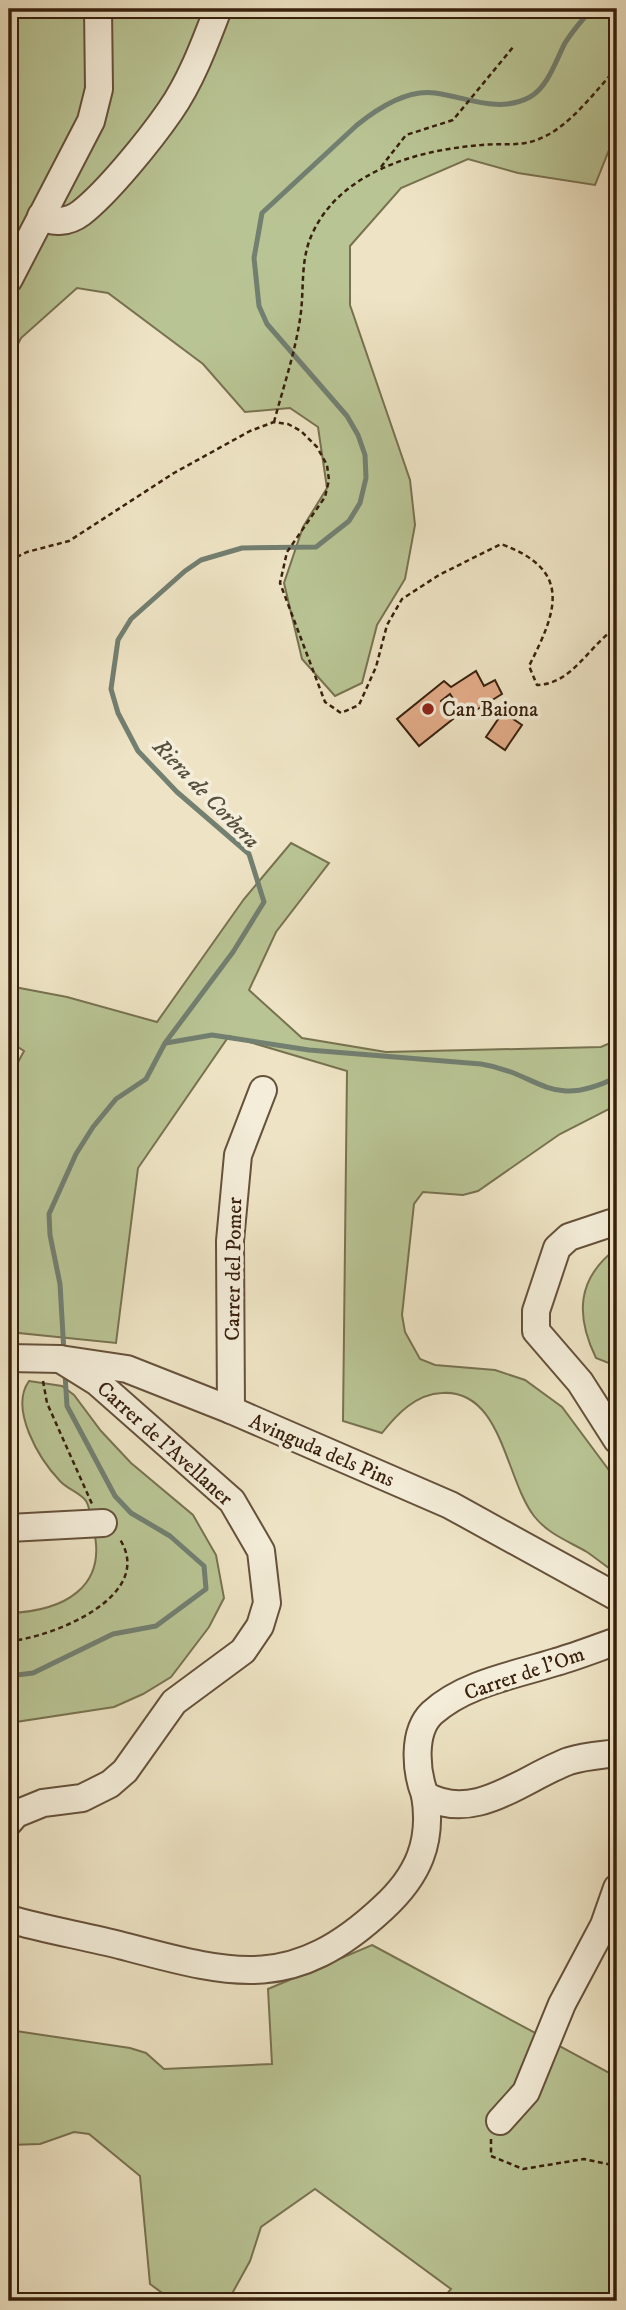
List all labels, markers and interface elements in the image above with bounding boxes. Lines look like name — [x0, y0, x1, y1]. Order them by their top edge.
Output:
place label: Can Baiona — [442, 697, 538, 723]
marker: Can Baiona — [420, 701, 436, 717]
water label: Riera de Corbera — [145, 732, 266, 855]
street label: Carrer del Pomer — [220, 1197, 248, 1341]
street label: Carrer de l'Avellaner — [91, 1376, 238, 1512]
street label: Avinguda dels Pins — [245, 1409, 398, 1493]
street label: Carrer de l'Om — [461, 1641, 588, 1707]

